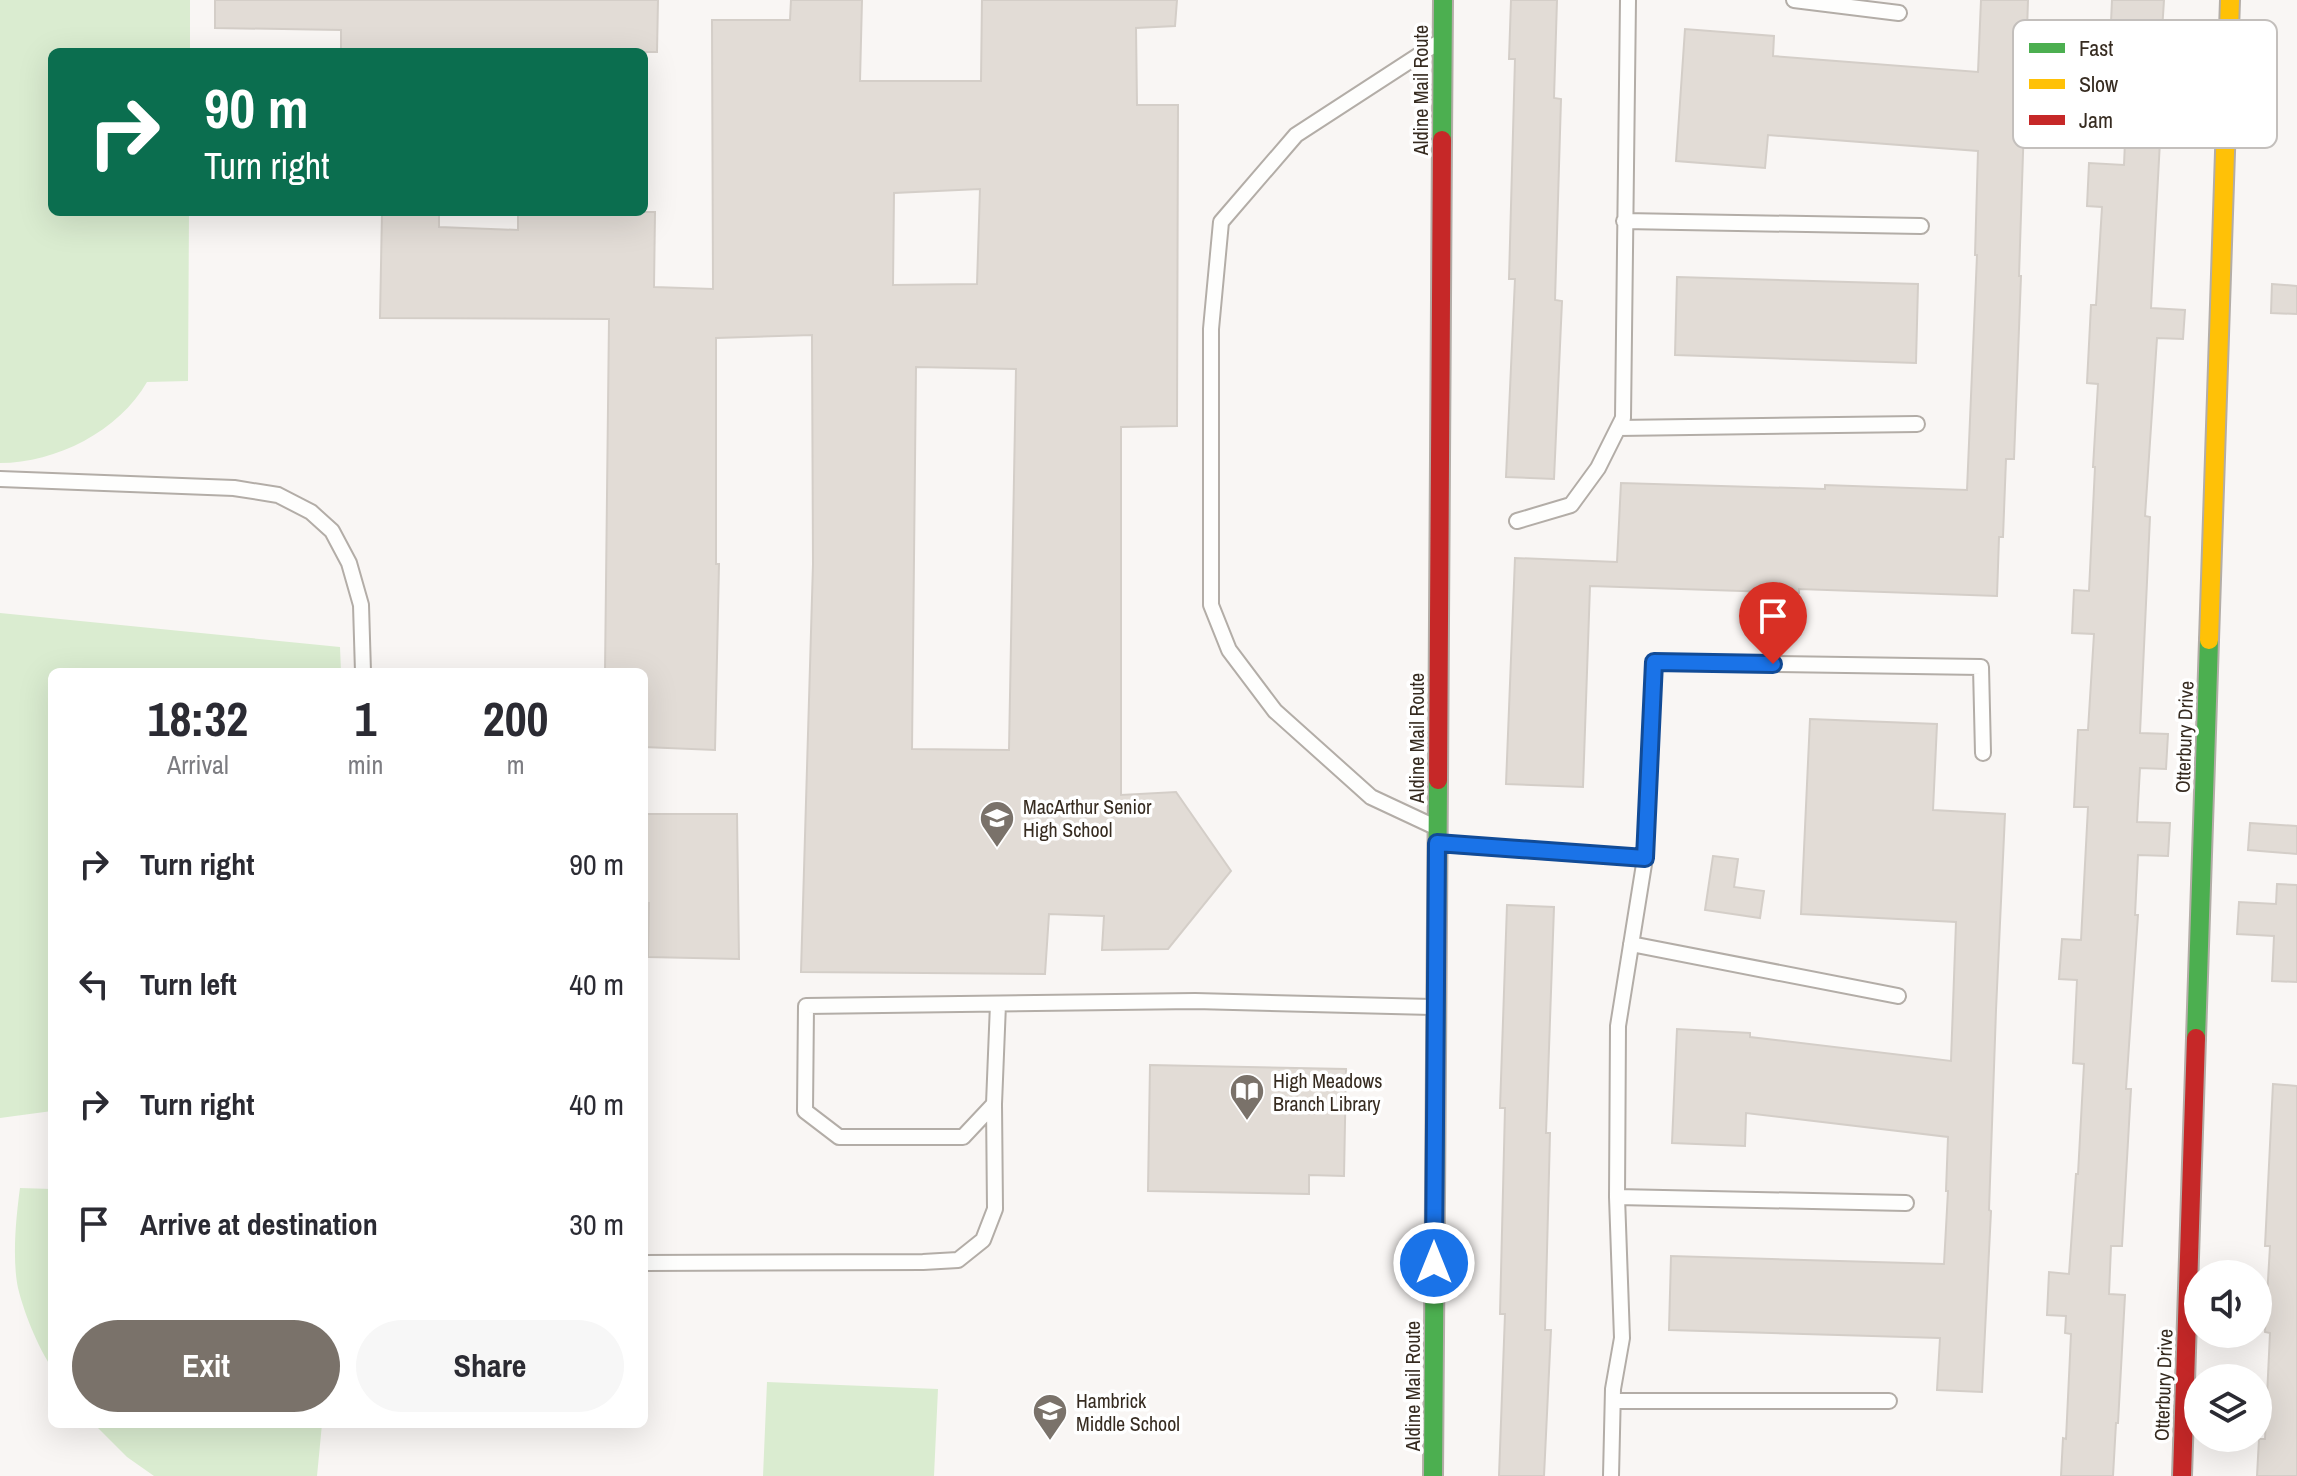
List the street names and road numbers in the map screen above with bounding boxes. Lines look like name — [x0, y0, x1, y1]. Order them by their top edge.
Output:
street label: Aldine Mail Route — [1407, 25, 1434, 156]
street label: Aldine Mail Route — [1403, 673, 1430, 804]
street label: Otterbury Drive — [2169, 681, 2199, 793]
street label: Aldine Mail Route — [1399, 1321, 1426, 1452]
street label: Otterbury Drive — [2148, 1329, 2178, 1441]

